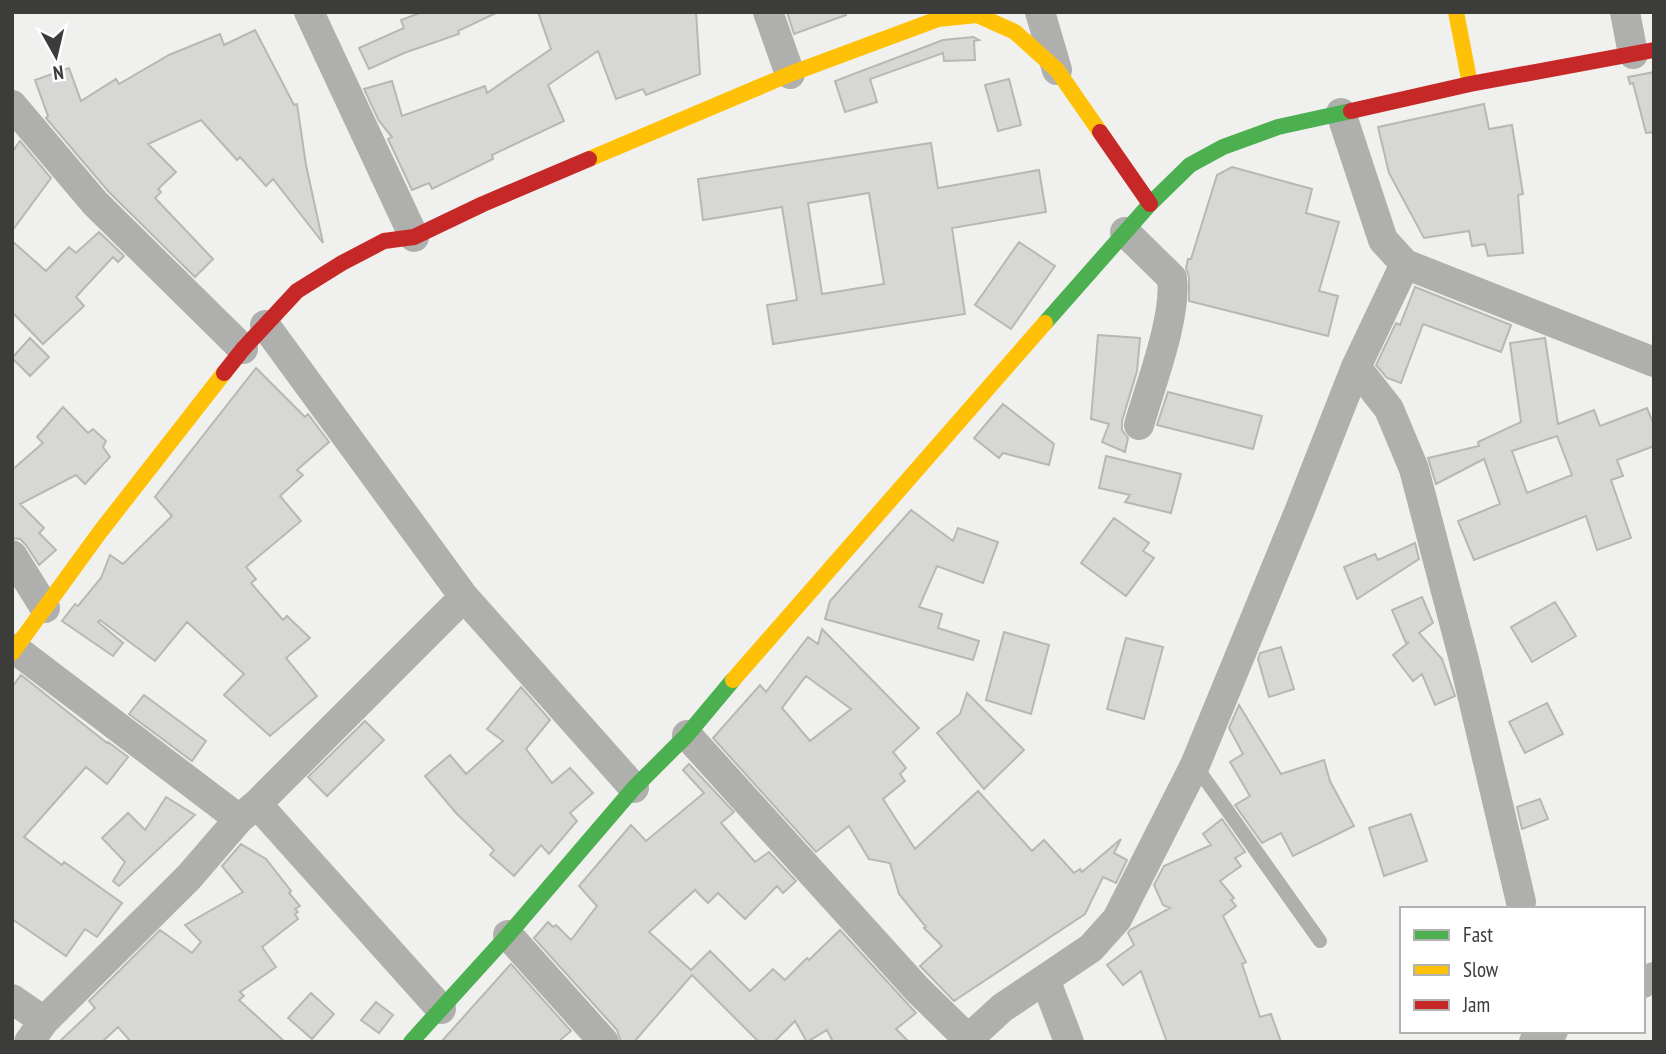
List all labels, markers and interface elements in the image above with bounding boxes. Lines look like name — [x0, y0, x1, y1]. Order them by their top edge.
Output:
north arrow — [21, 21, 91, 91]
text: N — [52, 60, 65, 85]
legend — [1400, 907, 1645, 1033]
text: Fast — [1463, 921, 1493, 948]
text: Slow — [1463, 956, 1499, 983]
text: Jam — [1462, 991, 1490, 1018]

